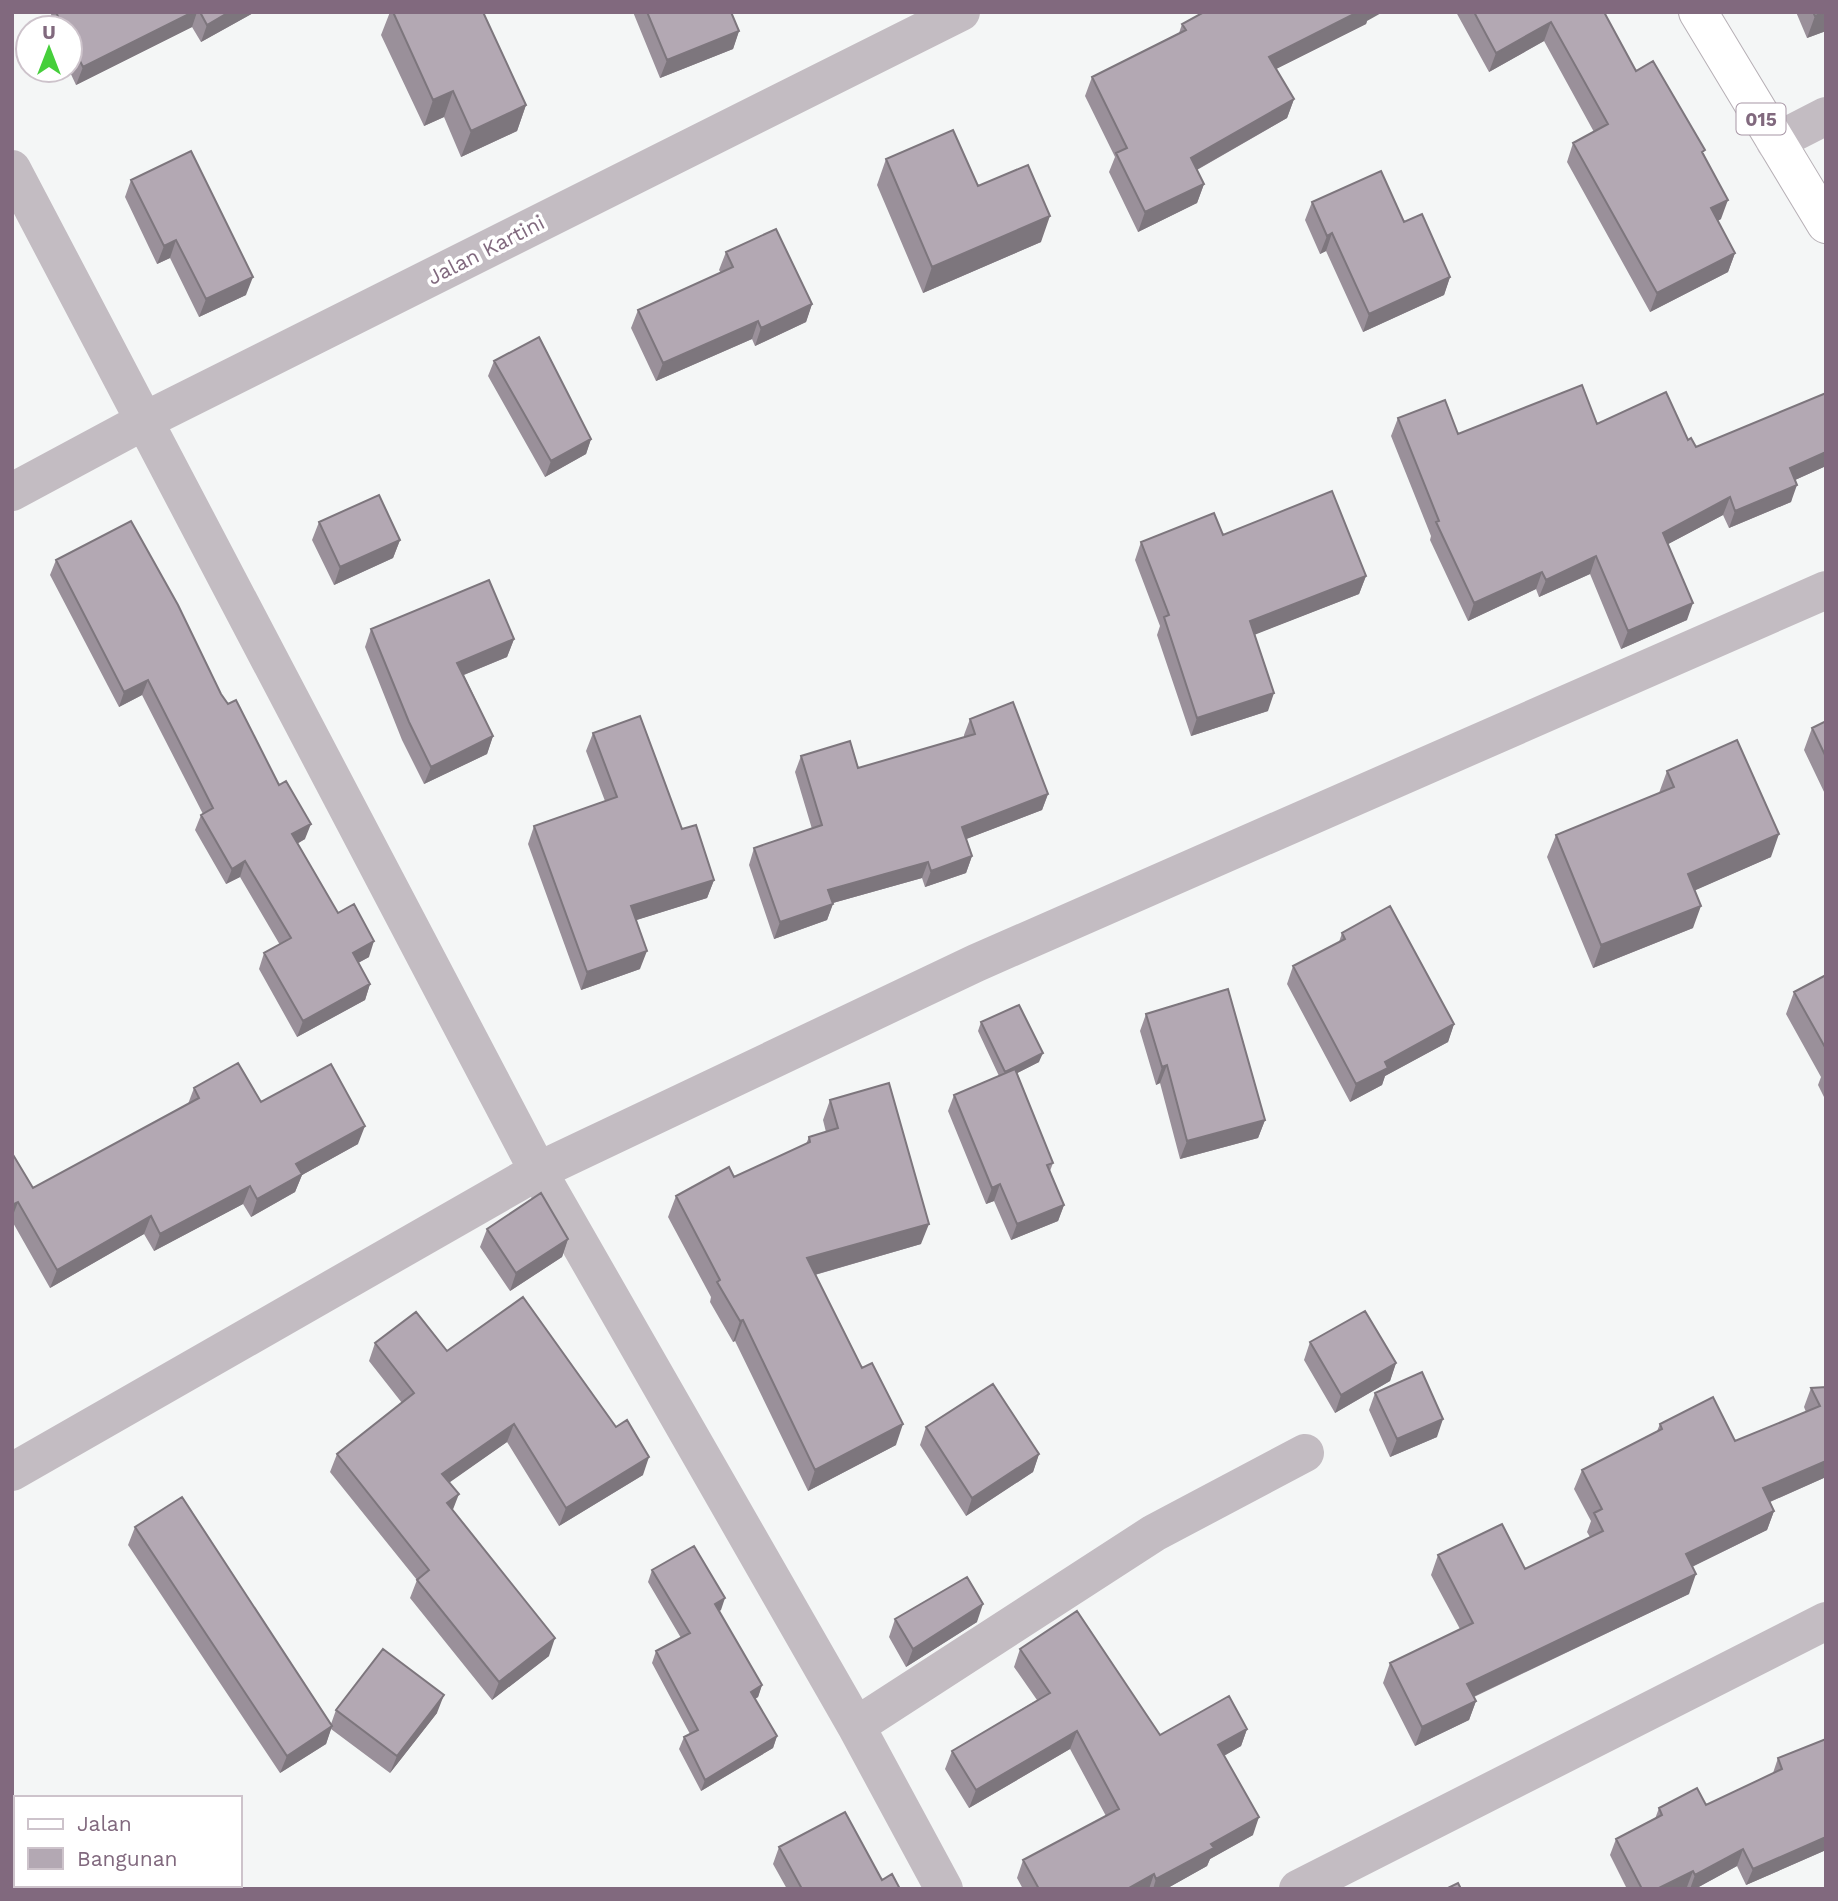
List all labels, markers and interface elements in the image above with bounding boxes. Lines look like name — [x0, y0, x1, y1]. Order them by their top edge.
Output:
north arrow — [14, 14, 84, 84]
text: U — [42, 21, 56, 44]
road number: 015 — [1736, 104, 1786, 134]
street label: Jalan Kartini — [423, 209, 549, 290]
legend — [14, 1796, 242, 1887]
text: Jalan — [77, 1811, 132, 1836]
text: Bangunan — [77, 1846, 178, 1871]

